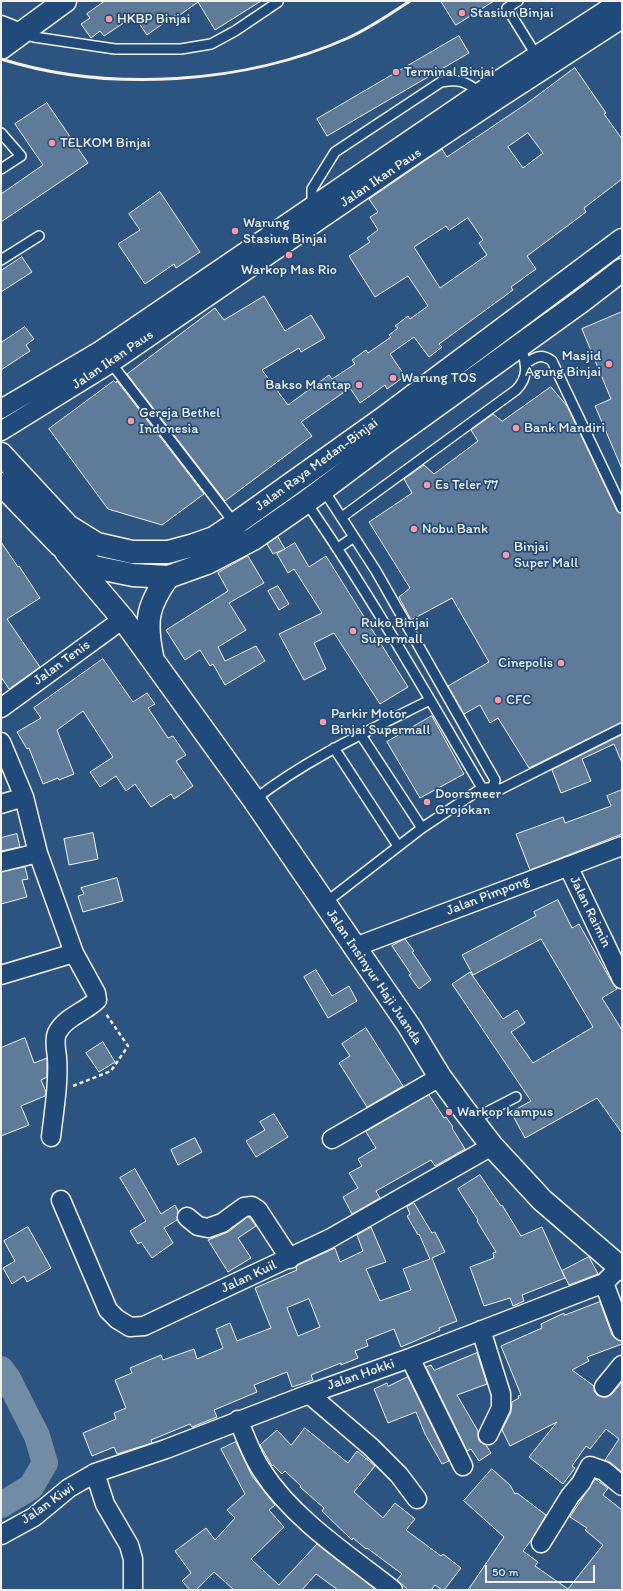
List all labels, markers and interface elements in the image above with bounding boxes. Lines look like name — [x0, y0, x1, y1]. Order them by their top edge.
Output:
place label: Stasiun Binjai — [470, 5, 554, 21]
marker: Stasiun Binjai — [457, 8, 467, 18]
place label: HKBP Binjai — [117, 11, 190, 27]
marker: HKBP Binjai — [104, 14, 114, 24]
place label: Terminal Binjai — [404, 64, 494, 80]
marker: Terminal Binjai — [391, 67, 401, 77]
place label: TELKOM Binjai — [60, 135, 150, 151]
marker: TELKOM Binjai — [47, 138, 57, 148]
street label: Jalan Ikan Paus — [337, 145, 425, 211]
place label: Warung Stasiun Binjai — [243, 215, 327, 248]
marker: Warung Stasiun Binjai — [230, 226, 240, 236]
marker: Warkop Mas Rio — [284, 250, 294, 260]
place label: Warkop Mas Rio — [241, 262, 337, 278]
street label: Jalan Ikan Paus — [69, 327, 157, 393]
place label: Masjid Agung Binjai — [525, 348, 601, 380]
marker: Masjid Agung Binjai — [604, 359, 614, 369]
place label: Warung TOS — [401, 370, 477, 386]
marker: Warung TOS — [388, 373, 398, 383]
place label: Bakso Mantap — [265, 377, 351, 393]
marker: Bakso Mantap — [354, 380, 364, 390]
place label: Gereja Bethel Indonesia — [139, 405, 220, 438]
street label: Jalan Raya Medan-Binjai — [252, 415, 382, 515]
marker: Gereja Bethel Indonesia — [126, 416, 136, 426]
place label: Bank Mandiri — [524, 420, 605, 436]
marker: Bank Mandiri — [511, 423, 521, 433]
place label: Es Teler 77 — [435, 477, 498, 493]
marker: Es Teler 77 — [422, 480, 432, 490]
place label: Nobu Bank — [422, 521, 488, 537]
marker: Nobu Bank — [409, 524, 419, 534]
place label: Binjai Super Mall — [514, 539, 578, 572]
marker: Binjai Super Mall — [501, 550, 511, 560]
place label: Ruko Binjai Supermall — [361, 615, 429, 648]
marker: Ruko Binjai Supermall — [348, 626, 358, 636]
street label: Jalan Tenis — [30, 637, 94, 689]
place label: Cinepolis — [498, 655, 553, 671]
marker: Cinepolis — [556, 658, 566, 668]
place label: CFC — [506, 692, 531, 708]
marker: CFC — [493, 695, 503, 705]
place label: Parkir Motor Binjai Supermall — [331, 706, 431, 738]
marker: Parkir Motor Binjai Supermall — [318, 717, 328, 727]
place label: Doorsmeer Grojokan — [435, 786, 501, 818]
marker: Doorsmeer Grojokan — [422, 797, 432, 807]
street label: Jalan Pimpong — [444, 872, 532, 920]
street label: Jalan Raimin — [565, 874, 615, 950]
street label: Jalan Insinyur Haji Juanda — [322, 906, 426, 1048]
place label: Warkop kampus — [457, 1104, 553, 1120]
marker: Warkop kampus — [444, 1107, 454, 1117]
street label: Jalan Kuil — [219, 1257, 279, 1297]
street label: Jalan Hokki — [325, 1356, 397, 1394]
street label: Jalan Kiwi — [18, 1480, 78, 1528]
scale bar — [487, 1557, 597, 1583]
text: 50 m — [492, 1565, 518, 1579]

